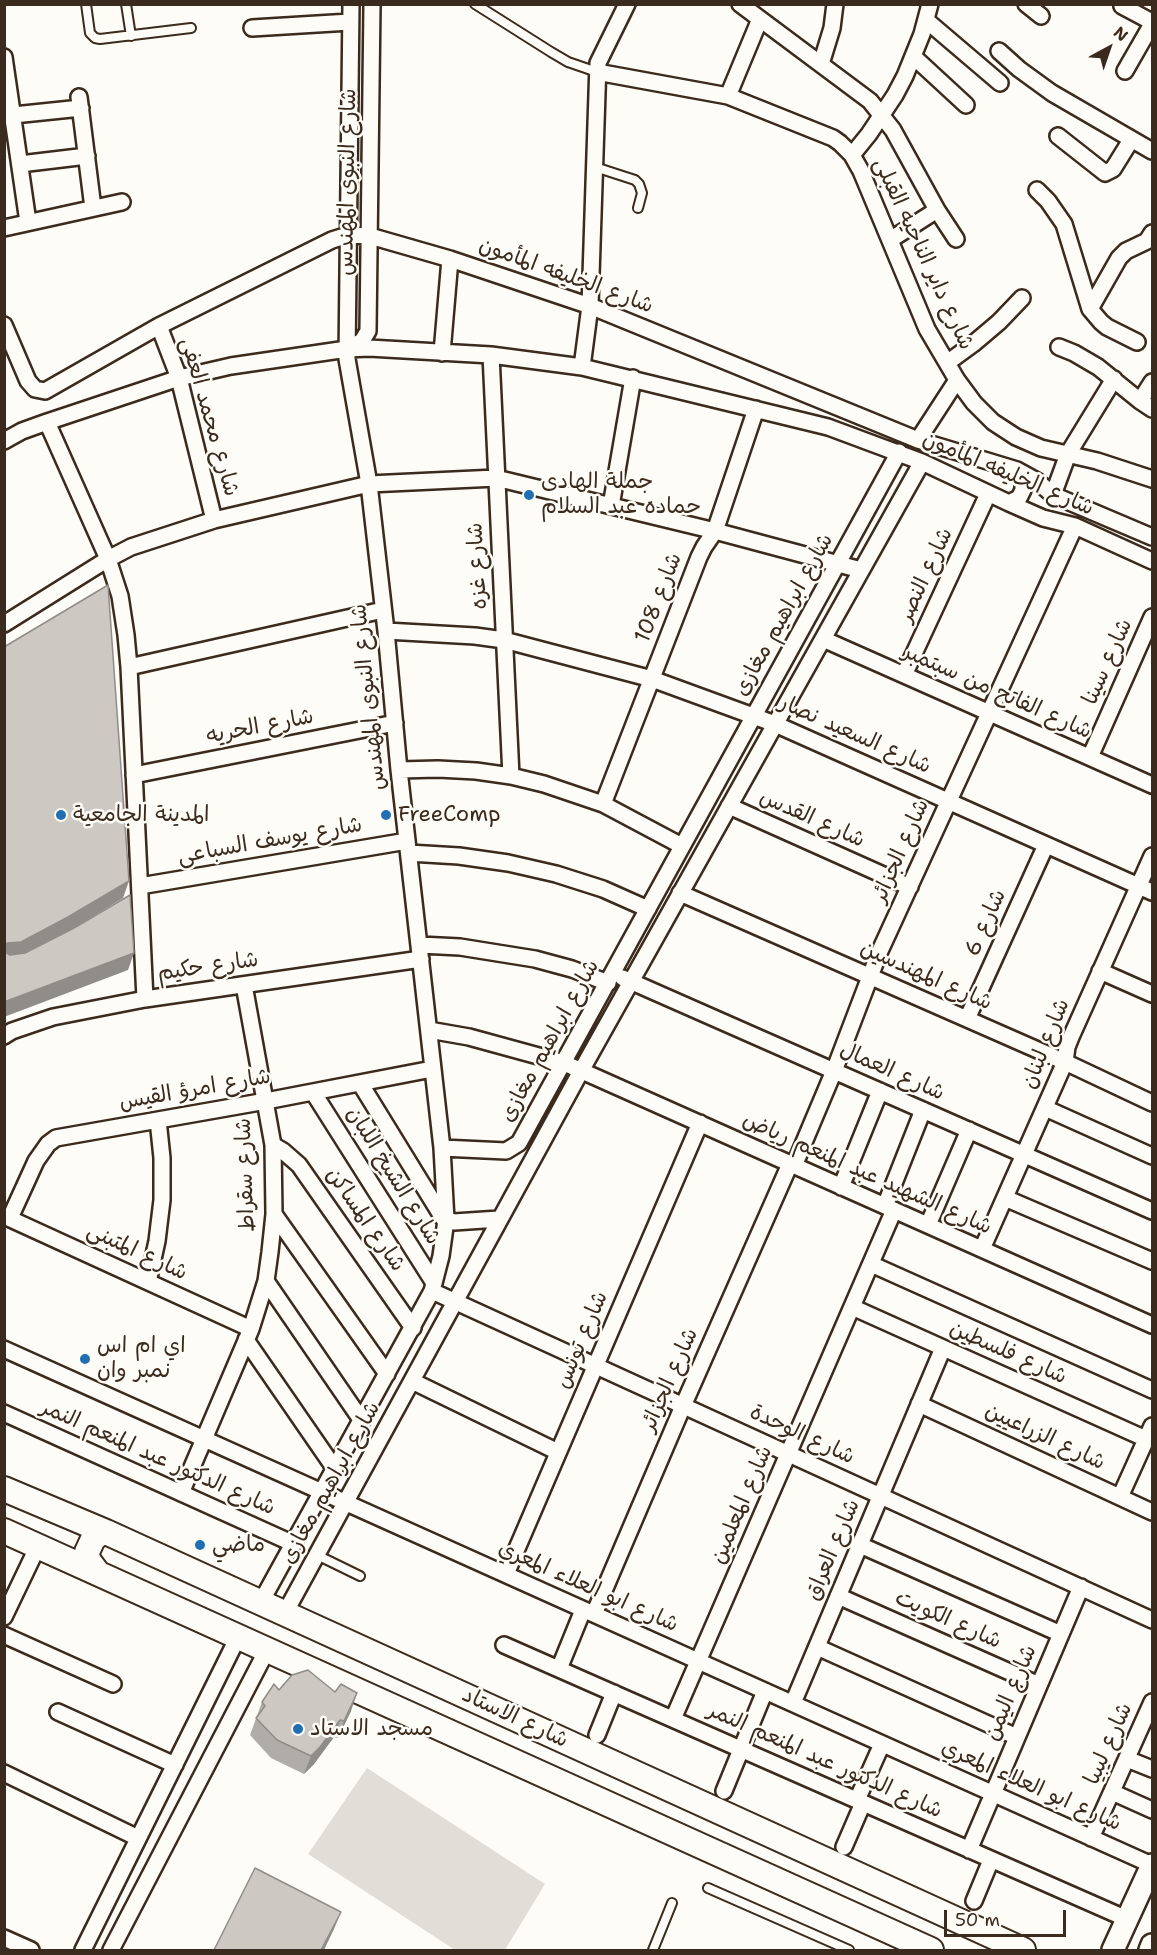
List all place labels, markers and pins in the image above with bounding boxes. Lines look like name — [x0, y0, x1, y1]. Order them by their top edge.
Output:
place label: جملة الهادى حماده عبد السلام — [541, 469, 700, 520]
marker: جملة الهادى حماده عبد السلام — [522, 488, 536, 502]
place label: المدينة الجامعية — [73, 802, 209, 828]
place label: FreeComp — [398, 802, 501, 828]
marker: المدينة الجامعية — [54, 808, 68, 822]
marker: FreeComp — [379, 808, 393, 822]
place label: اي ام اس نمبر وان — [97, 1333, 186, 1384]
marker: اي ام اس نمبر وان — [78, 1352, 92, 1366]
place label: ماضي — [212, 1532, 265, 1558]
marker: ماضي — [193, 1538, 207, 1552]
place label: مسجد الاستاد — [310, 1716, 433, 1742]
marker: مسجد الاستاد — [291, 1722, 305, 1736]

